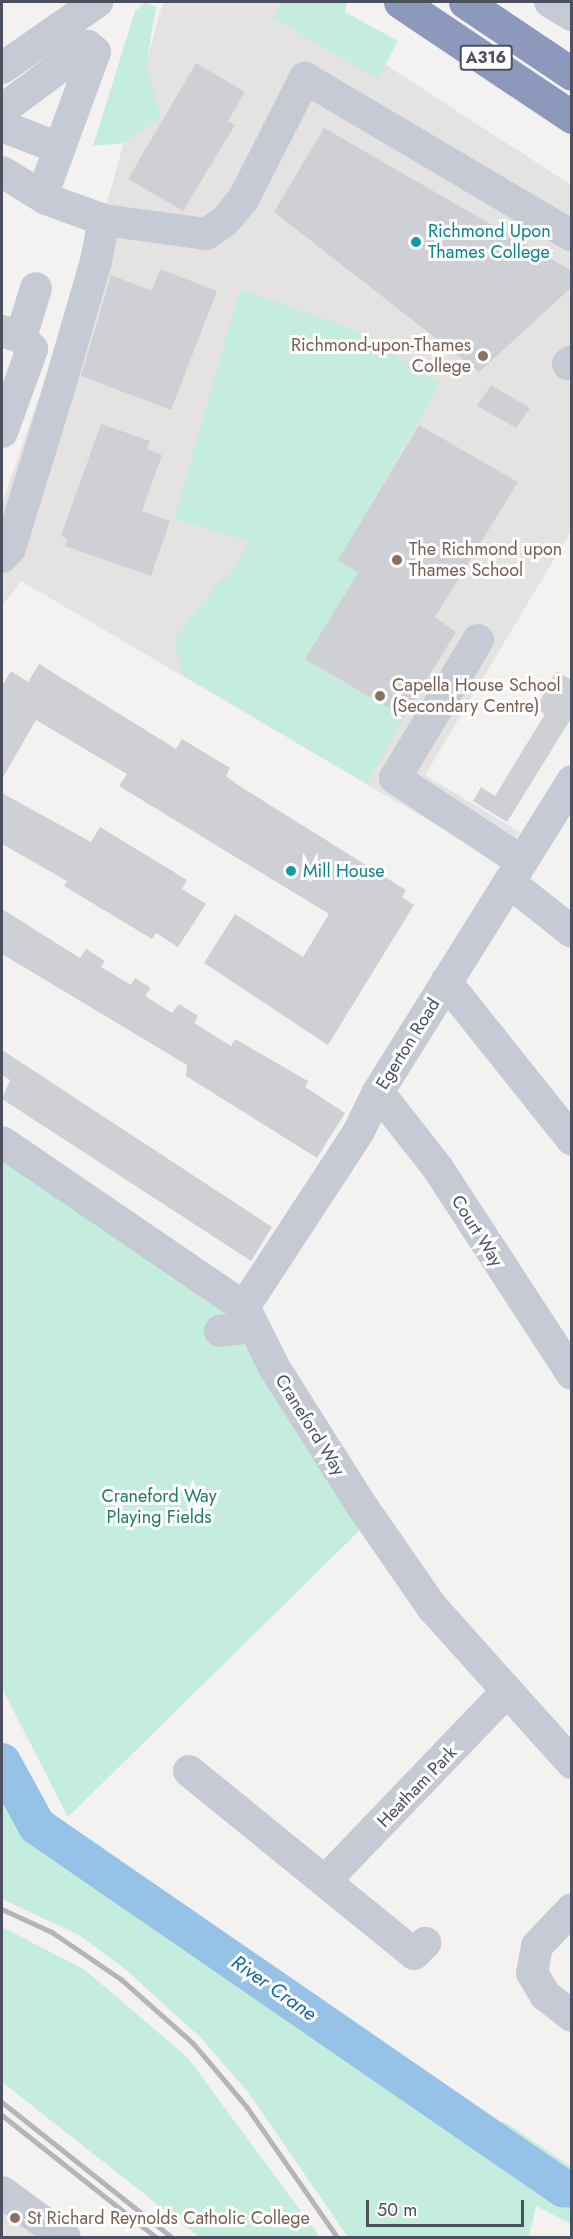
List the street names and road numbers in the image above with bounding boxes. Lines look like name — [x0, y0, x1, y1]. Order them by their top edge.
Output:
road number: A316 — [459, 45, 513, 71]
street label: Egerton Road — [371, 994, 445, 1094]
street label: Court Way — [447, 1191, 507, 1271]
street label: Craneford Way — [270, 1370, 350, 1480]
street label: Heatham Park — [373, 1742, 461, 1832]

